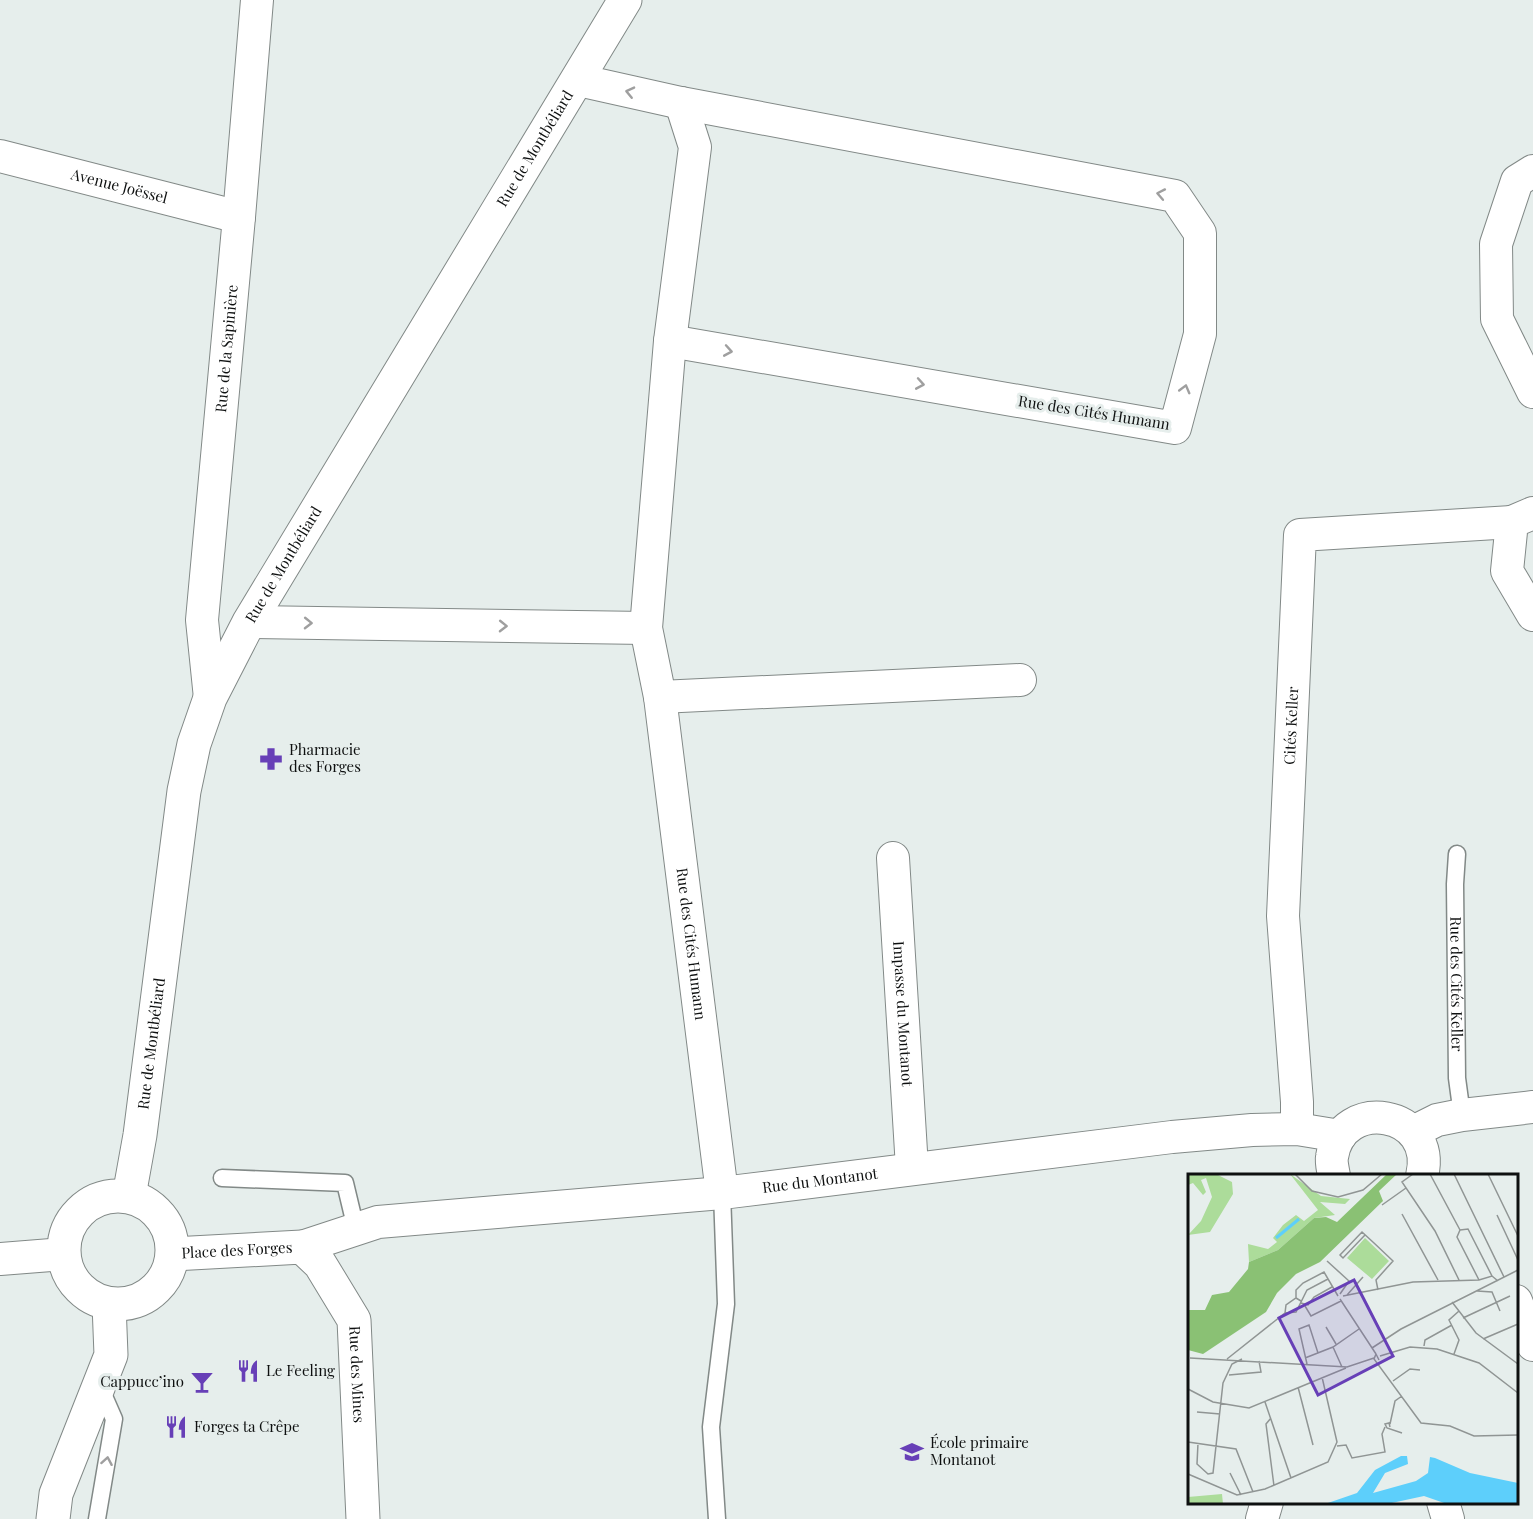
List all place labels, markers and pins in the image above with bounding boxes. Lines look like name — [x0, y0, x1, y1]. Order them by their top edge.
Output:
place label: Pharmacie des Forges — [289, 739, 361, 776]
pharmacy icon: Pharmacie des Forges — [258, 746, 284, 772]
restaurant icon: Le Feeling — [235, 1358, 261, 1384]
place label: Le Feeling — [266, 1360, 335, 1380]
bar icon: Cappucc’ino — [189, 1369, 215, 1395]
place label: Cappucc’ino — [100, 1371, 184, 1391]
restaurant icon: Forges ta Crêpe — [163, 1414, 189, 1440]
place label: Forges ta Crêpe — [194, 1416, 300, 1436]
place label: École primaire Montanot — [930, 1432, 1029, 1469]
school or university icon: École primaire Montanot — [899, 1439, 925, 1465]

